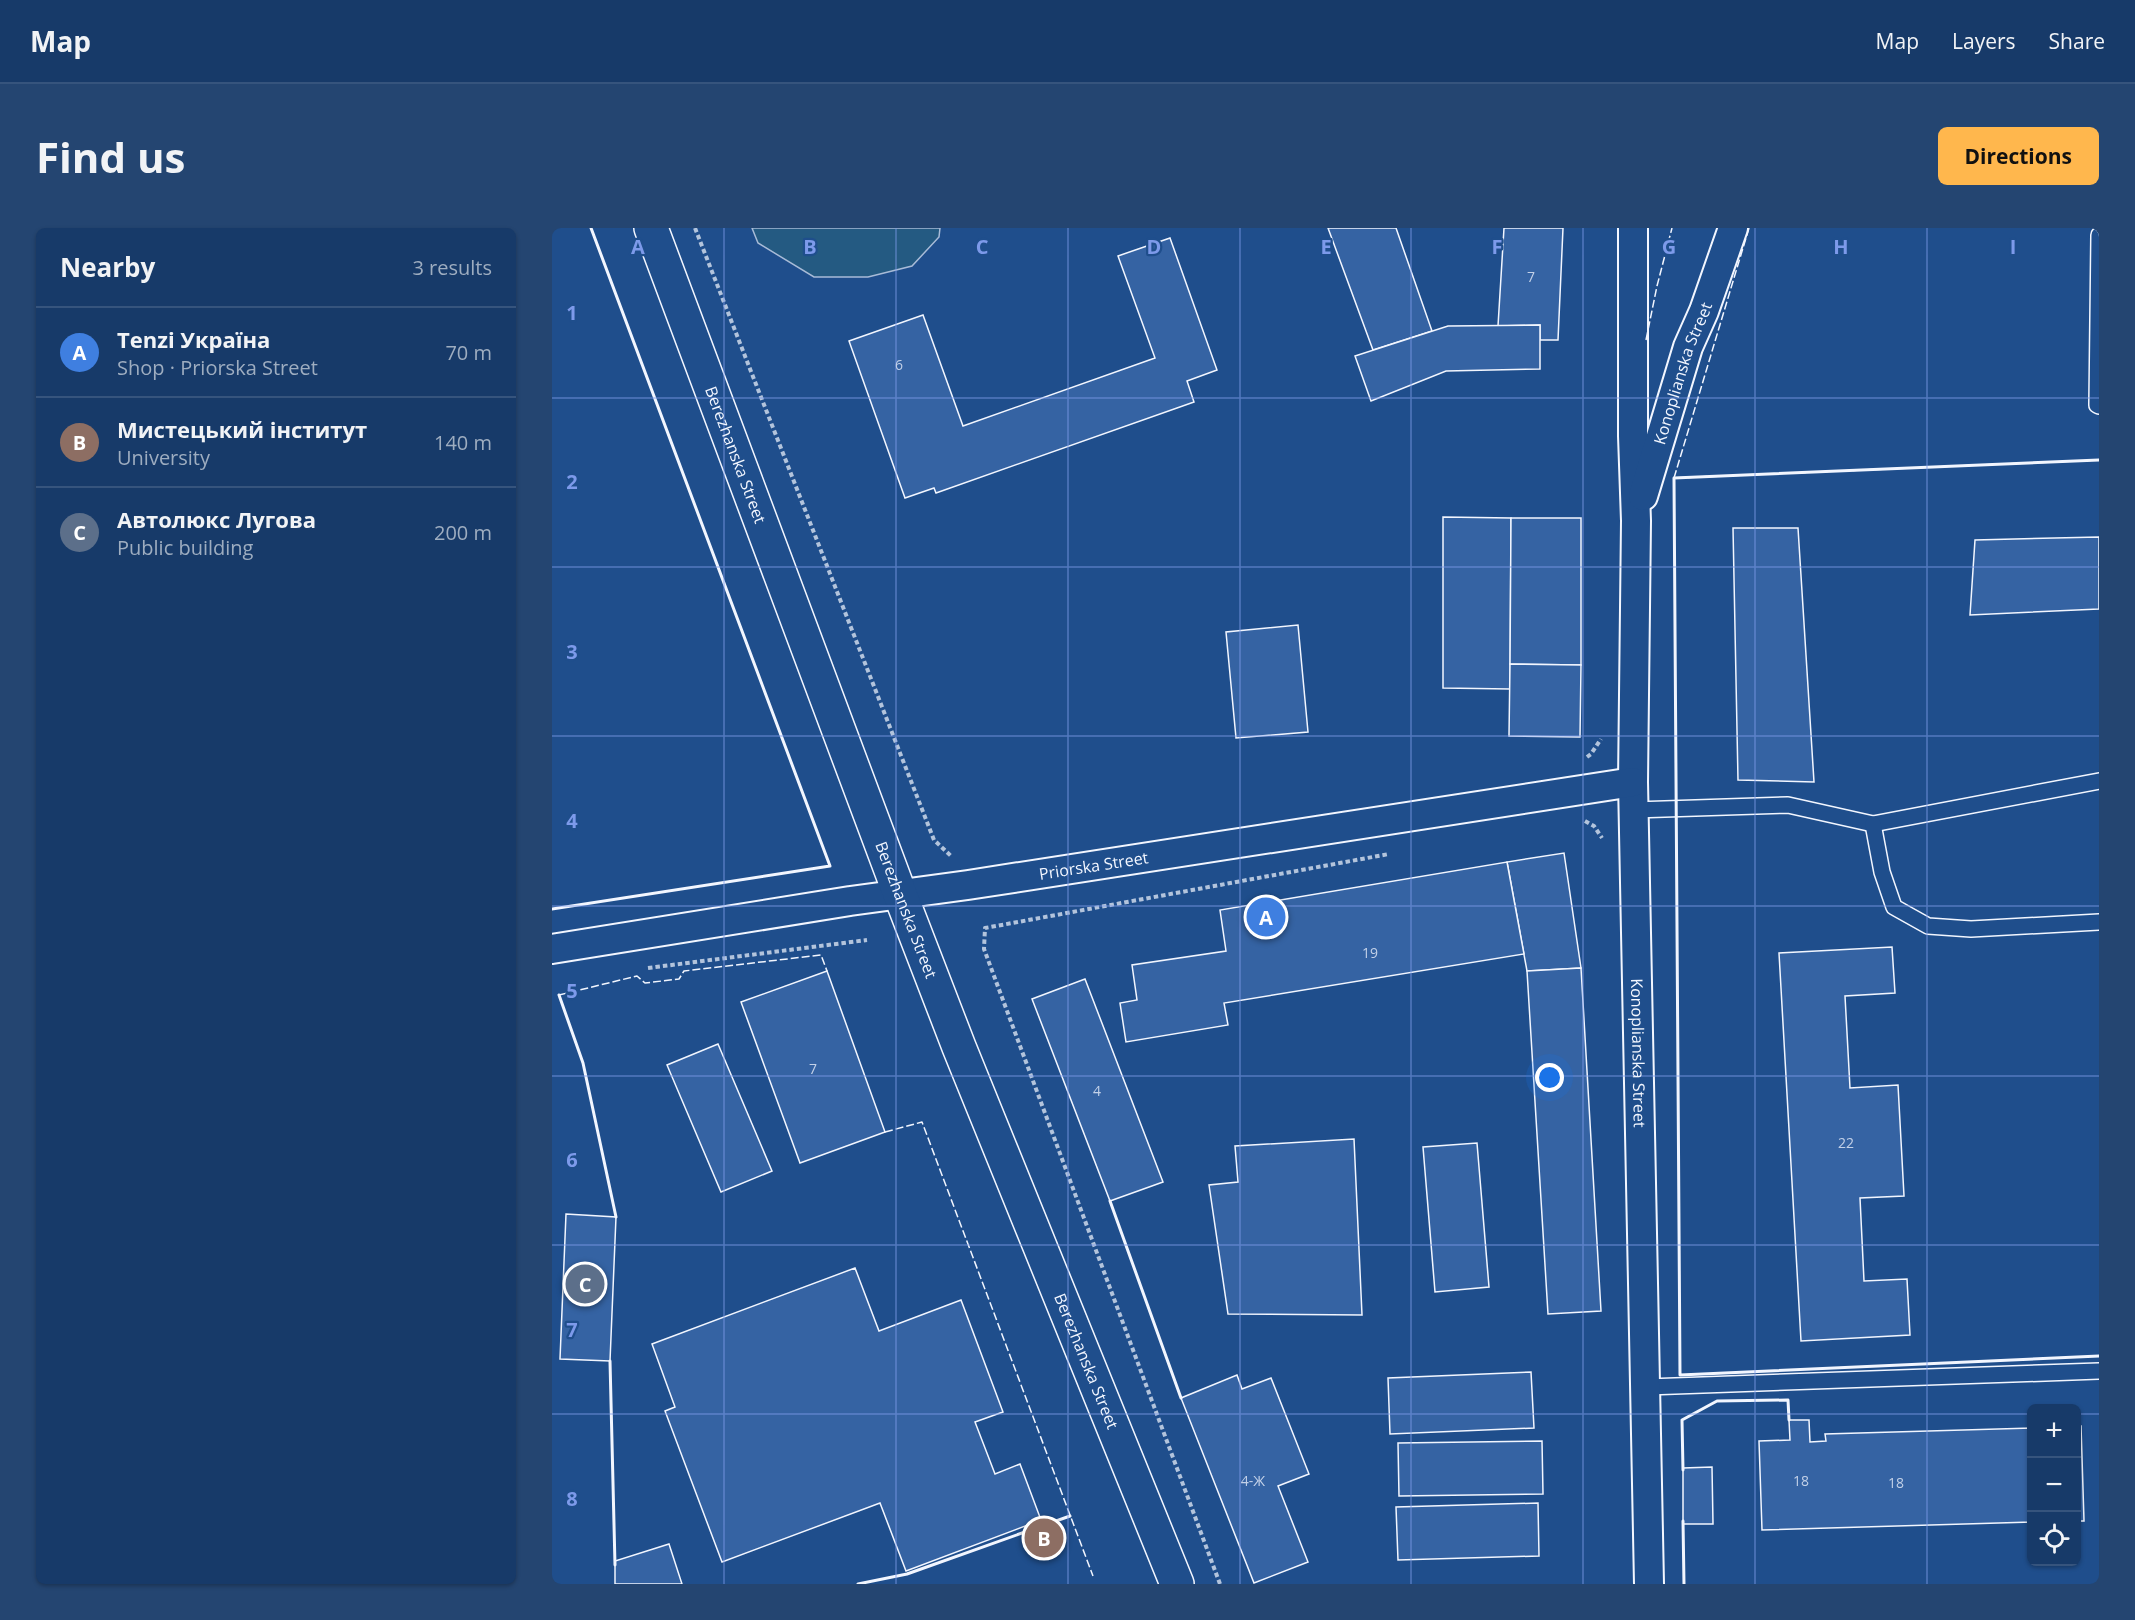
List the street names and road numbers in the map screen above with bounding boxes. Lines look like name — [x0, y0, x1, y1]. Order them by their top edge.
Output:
street label: Konoplianska Street — [1648, 299, 1717, 447]
street label: Berezhanska Street — [700, 383, 771, 527]
street label: Berezhanska Street — [870, 838, 943, 982]
street label: Priorska Street — [1037, 846, 1150, 885]
street label: Konoplianska Street — [1626, 978, 1651, 1128]
street label: Berezhanska Street — [1049, 1290, 1124, 1433]

